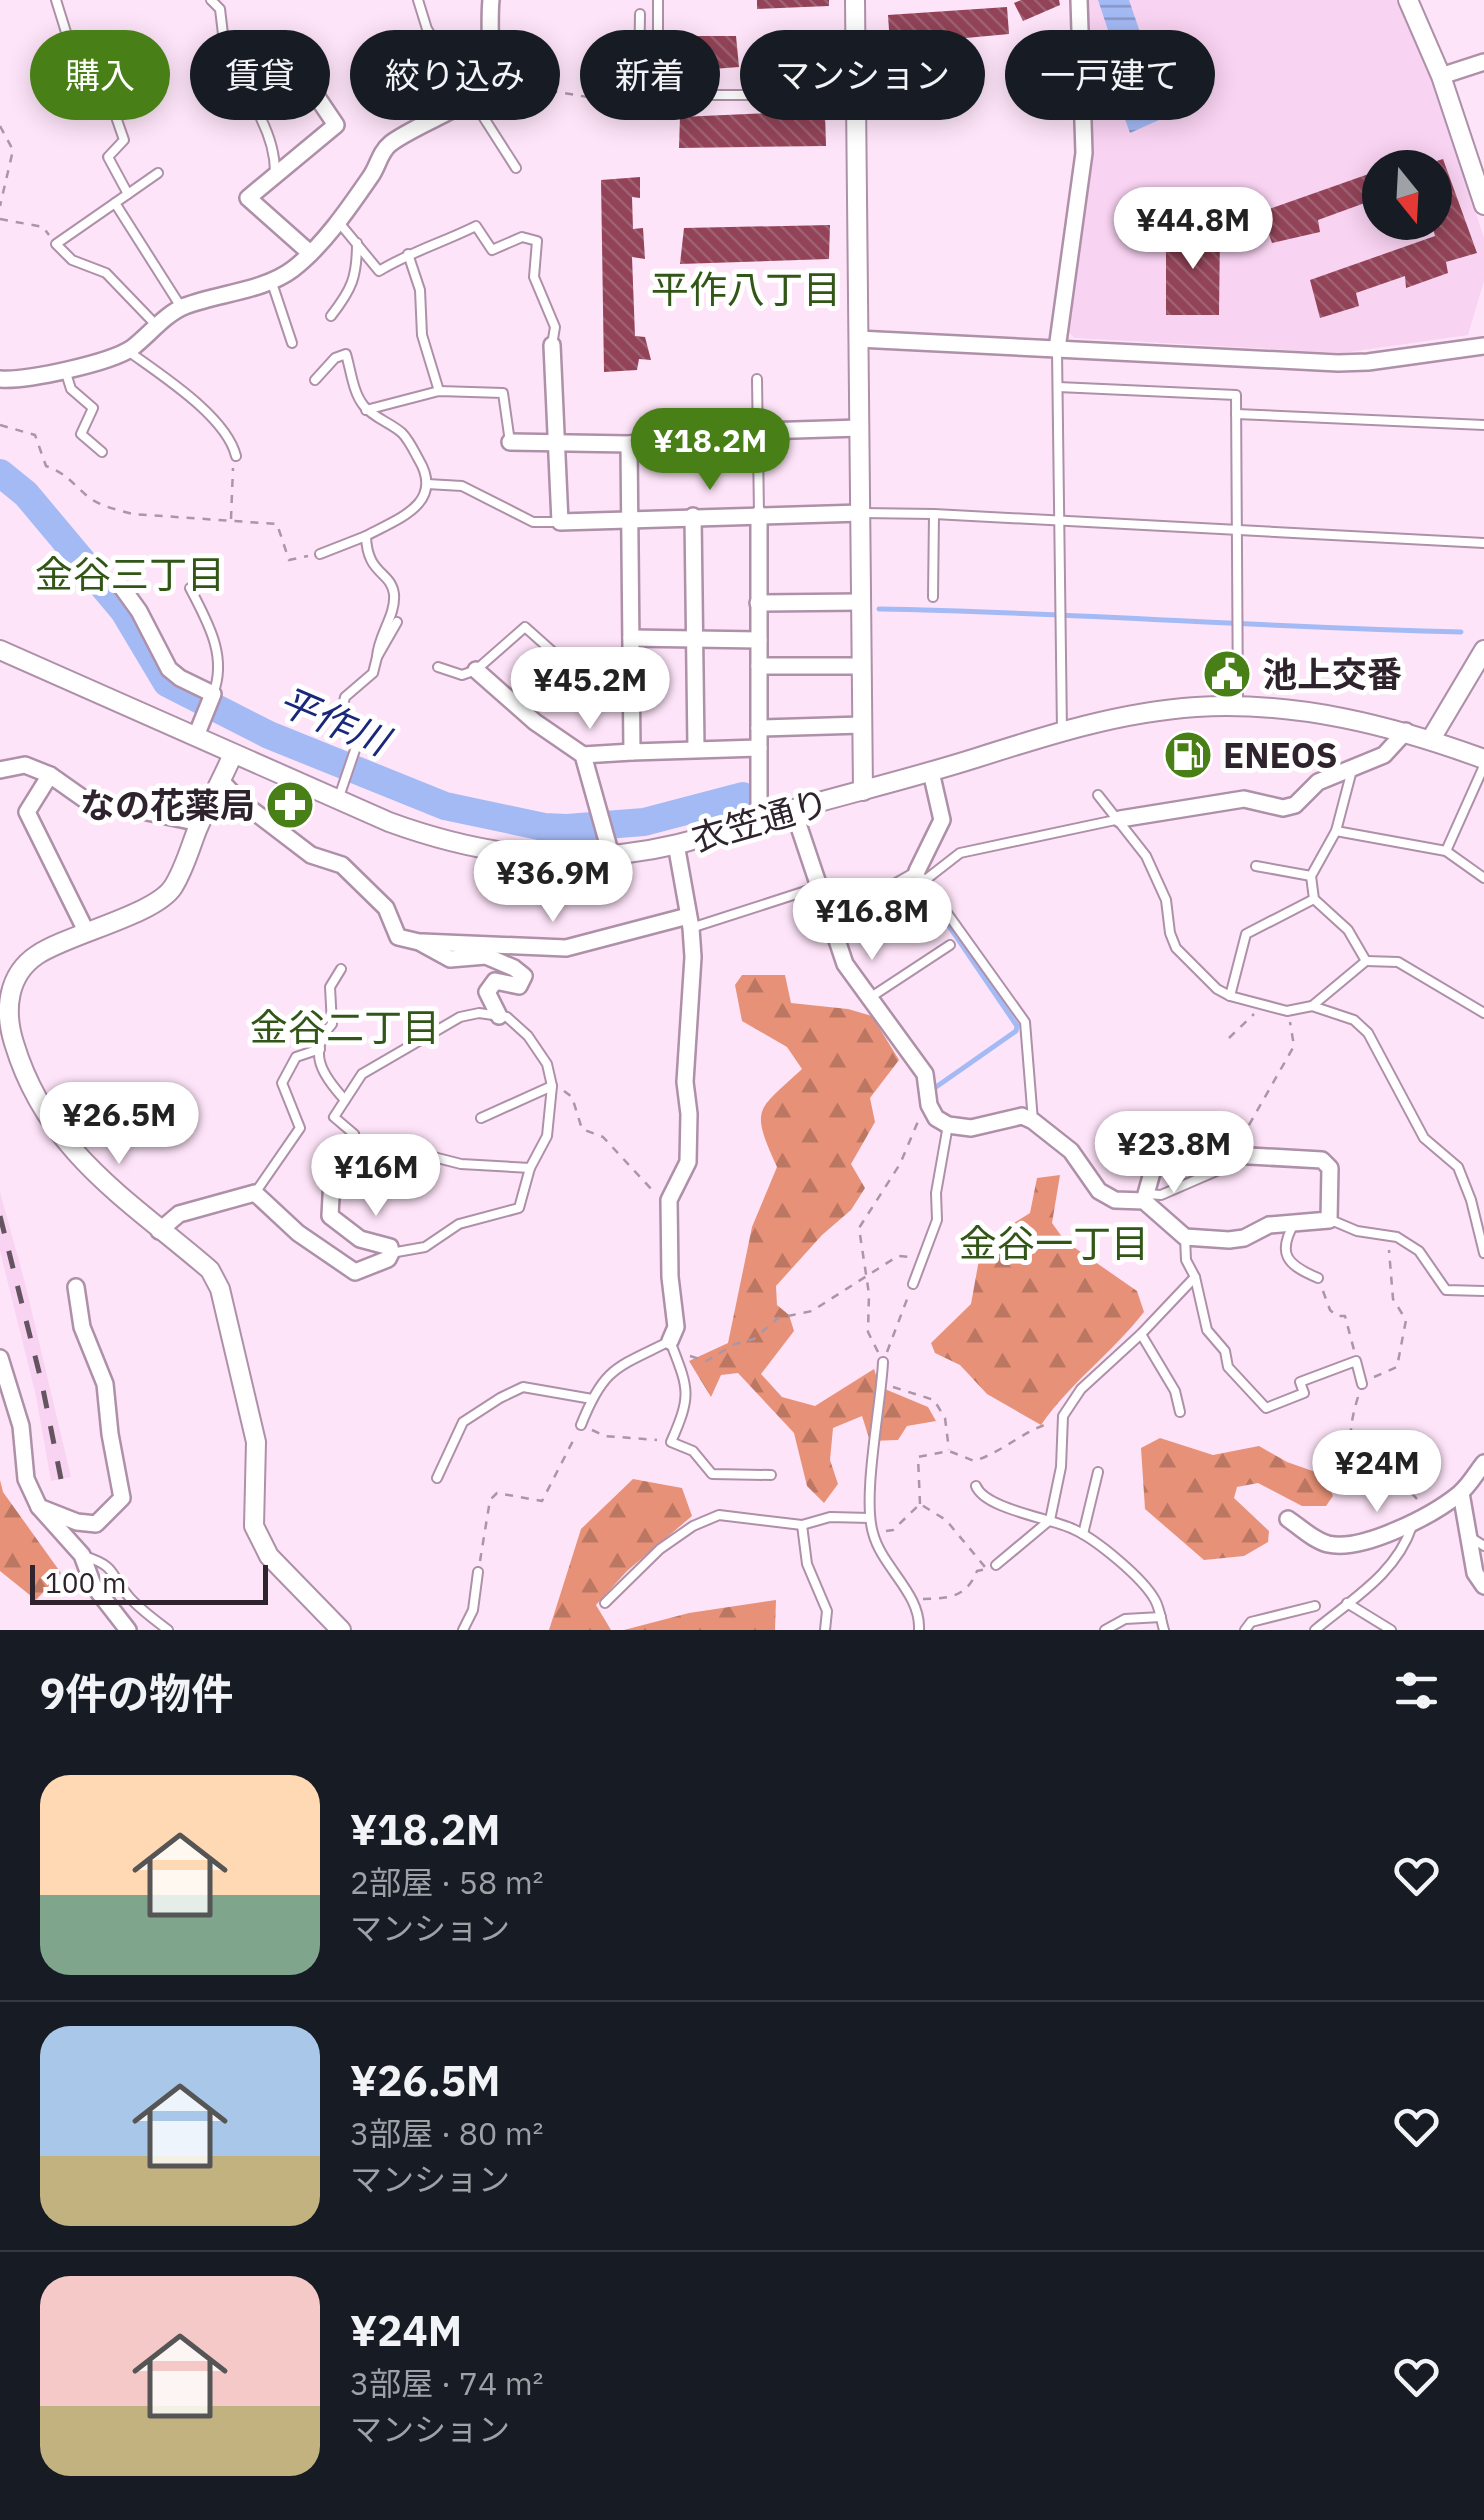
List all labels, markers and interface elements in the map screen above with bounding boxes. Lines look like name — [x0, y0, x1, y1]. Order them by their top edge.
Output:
chip: 購入 — [30, 30, 170, 120]
chip: 賃貸 — [190, 30, 330, 120]
chip: 絞り込み — [350, 30, 560, 120]
chip: 新着 — [580, 30, 720, 120]
chip: マンション — [740, 30, 985, 120]
chip: 一戸建て — [1005, 30, 1215, 120]
north arrow — [1362, 150, 1452, 240]
map controls — [1362, 150, 1452, 240]
pin: ¥44.8M — [1112, 187, 1274, 272]
text: ¥44.8M — [1136, 198, 1250, 240]
district label: 平作八丁目 — [651, 264, 841, 313]
pin: ¥18.2M — [629, 408, 791, 493]
text: ¥18.2M — [653, 419, 767, 461]
district label: 金谷三丁目 — [35, 549, 225, 598]
pin: ¥45.2M — [509, 647, 671, 732]
public building icon: 池上交番 — [1201, 648, 1253, 700]
place label: 池上交番 — [1262, 651, 1402, 697]
text: ¥45.2M — [533, 658, 647, 700]
water label: 平作川 — [272, 675, 400, 766]
fuel station icon: ENEOS — [1162, 729, 1214, 781]
place label: ENEOS — [1223, 732, 1338, 778]
pharmacy icon: なの花薬局 — [264, 779, 316, 831]
street label: 衣笠通り — [686, 779, 834, 861]
place label: なの花薬局 — [80, 782, 255, 828]
pin: ¥36.9M — [472, 840, 634, 925]
text: ¥36.9M — [496, 851, 610, 893]
pin: ¥16.8M — [791, 878, 953, 963]
text: ¥16.8M — [815, 889, 929, 931]
district label: 金谷二丁目 — [250, 1002, 440, 1051]
pin: ¥26.5M — [38, 1082, 200, 1167]
text: ¥26.5M — [62, 1093, 176, 1135]
pin: ¥23.8M — [1093, 1111, 1255, 1196]
text: ¥23.8M — [1117, 1122, 1231, 1164]
pin: ¥16M — [317, 1134, 435, 1219]
text: ¥16M — [333, 1145, 419, 1187]
district label: 金谷一丁目 — [959, 1218, 1149, 1267]
pin: ¥24M — [1318, 1430, 1436, 1515]
text: ¥24M — [1334, 1441, 1420, 1483]
scale bar — [30, 1560, 268, 1604]
text: 100 m — [45, 1564, 126, 1601]
icon: filters — [1389, 1663, 1444, 1718]
text: 9件の物件 — [40, 1666, 233, 1721]
text: ¥18.2M — [350, 1802, 500, 1857]
icon: home — [120, 1815, 240, 1935]
icon: heart — [1389, 1848, 1444, 1903]
text: 2部屋 · 58 m² — [350, 1861, 544, 1903]
text: マンション — [350, 1907, 510, 1949]
text: ¥26.5M — [350, 2053, 500, 2108]
icon: home — [120, 2066, 240, 2186]
icon: heart — [1389, 2099, 1444, 2154]
text: 3部屋 · 80 m² — [350, 2112, 544, 2154]
text: マンション — [350, 2158, 510, 2200]
text: ¥24M — [350, 2303, 462, 2358]
icon: home — [120, 2316, 240, 2436]
icon: heart — [1389, 2349, 1444, 2404]
text: 3部屋 · 74 m² — [350, 2362, 544, 2404]
text: マンション — [350, 2408, 510, 2450]

